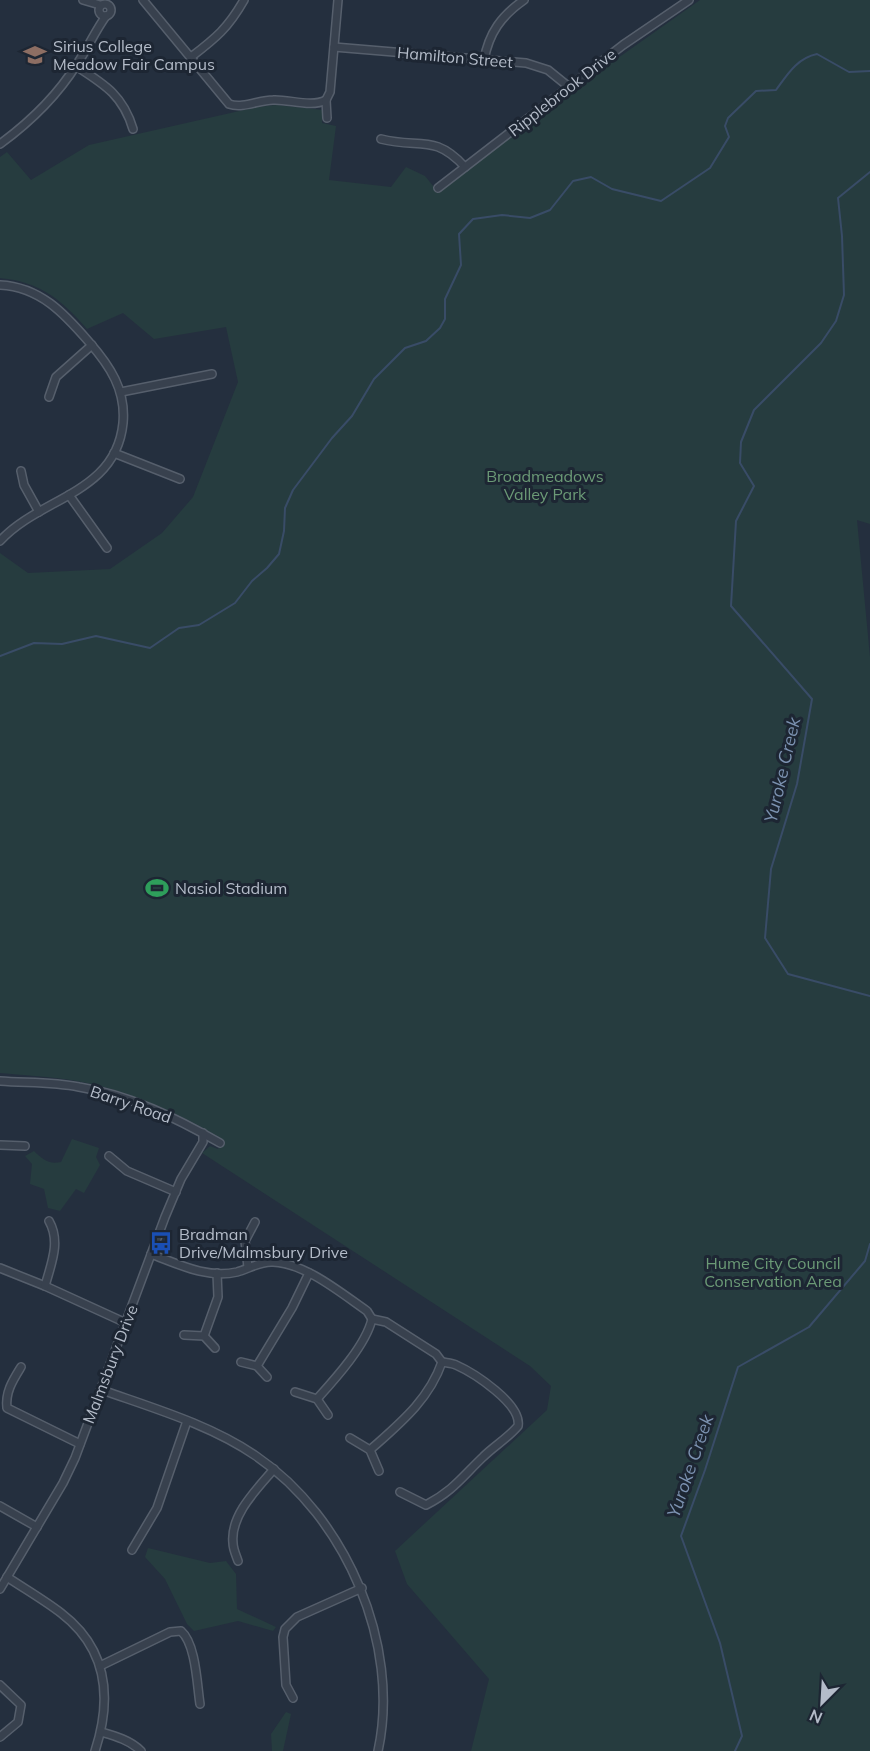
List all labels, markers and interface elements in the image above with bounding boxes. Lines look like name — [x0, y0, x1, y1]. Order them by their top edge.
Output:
place label: Sirius College Meadow Fair Campus — [53, 36, 215, 74]
school or university icon: Sirius College Meadow Fair Campus — [22, 42, 48, 68]
street label: Hamilton Street — [396, 42, 514, 72]
street label: Ripplebrook Drive — [504, 44, 620, 140]
park label: Broadmeadows Valley Park — [486, 466, 604, 504]
water label: Yuroke Creek — [759, 714, 805, 825]
sports icon: Nasiol Stadium — [144, 875, 170, 901]
place label: Nasiol Stadium — [175, 878, 287, 898]
street label: Barry Road — [88, 1081, 174, 1127]
place label: Bradman Drive/Malmsbury Drive — [179, 1224, 348, 1262]
bus stop icon: Bradman Drive/Malmsbury Drive — [148, 1230, 174, 1256]
park label: Hume City Council Conservation Area — [704, 1253, 842, 1291]
street label: Malmsbury Drive — [78, 1302, 142, 1426]
water label: Yuroke Creek — [662, 1411, 719, 1521]
north arrow — [792, 1673, 852, 1733]
text: N — [806, 1705, 825, 1728]

